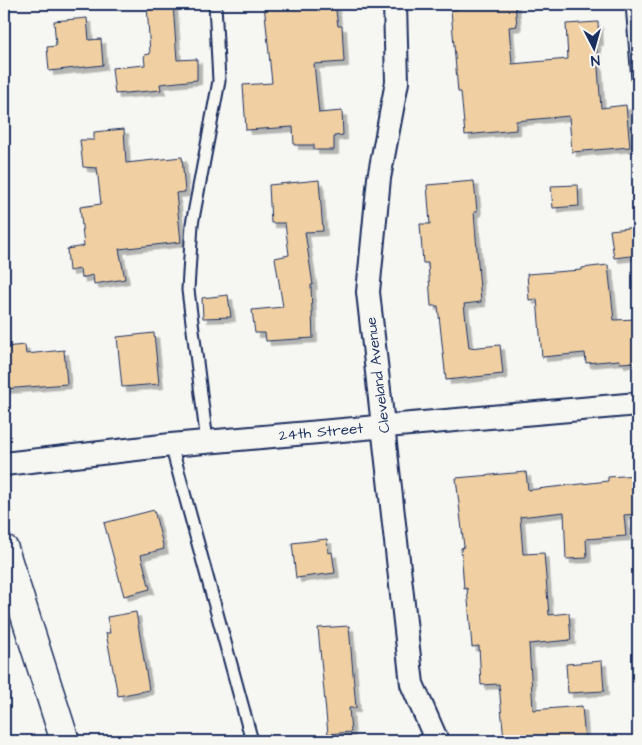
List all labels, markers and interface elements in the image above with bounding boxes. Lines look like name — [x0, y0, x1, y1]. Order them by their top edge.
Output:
north arrow — [570, 22, 620, 72]
text: N — [590, 50, 601, 70]
street label: Cleveland Avenue — [360, 316, 396, 434]
street label: 24th Street — [278, 418, 364, 446]

